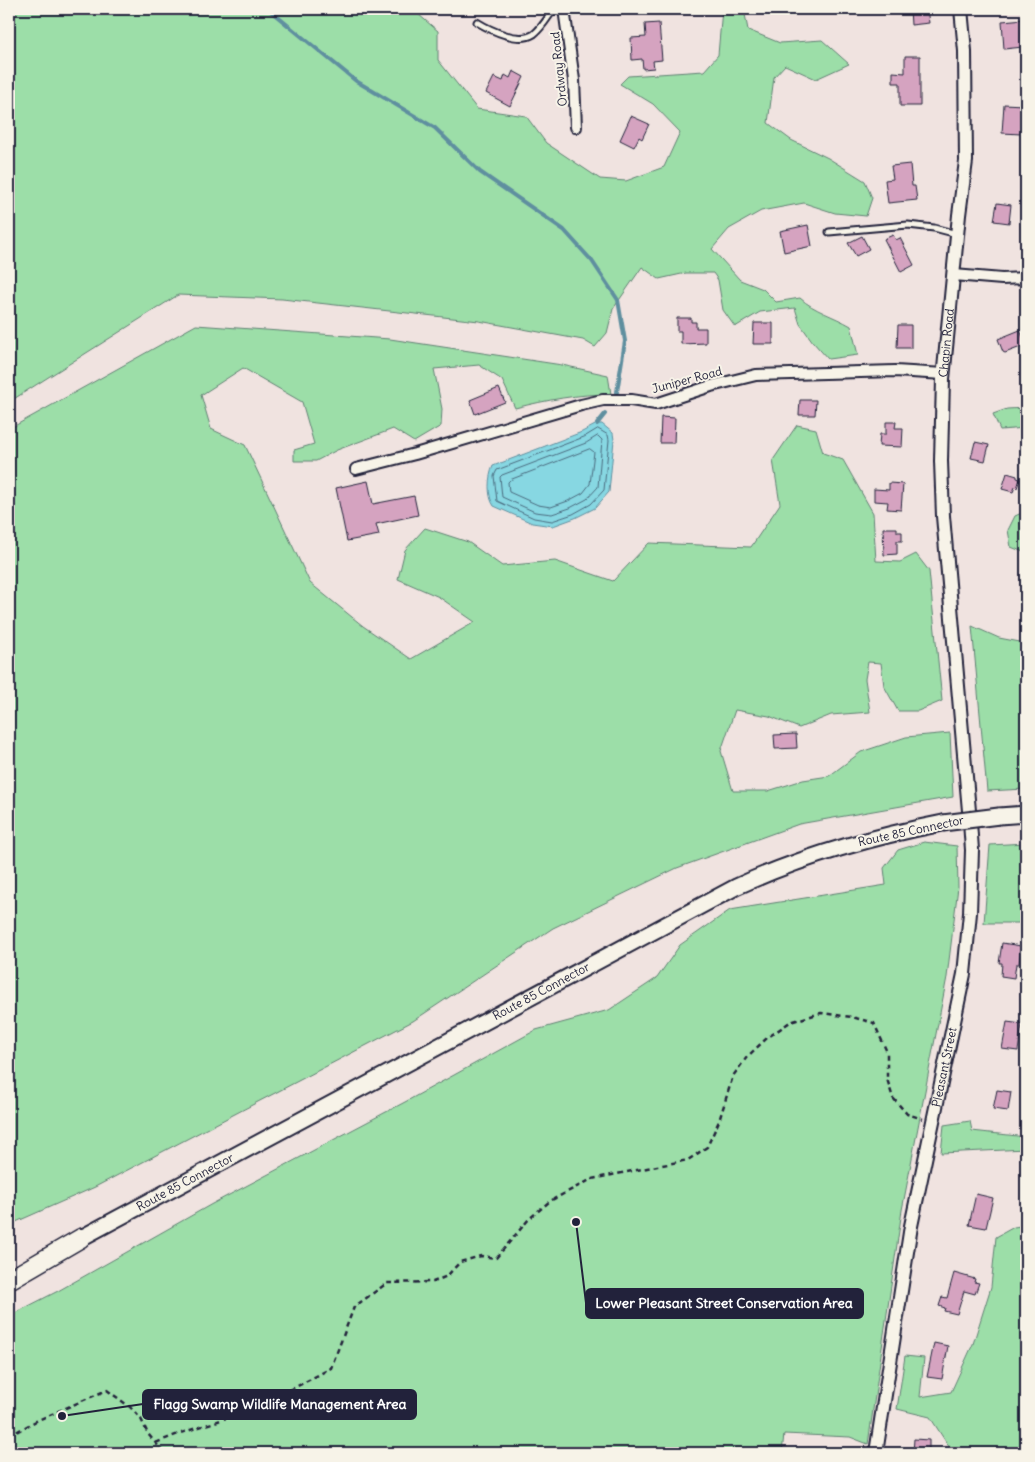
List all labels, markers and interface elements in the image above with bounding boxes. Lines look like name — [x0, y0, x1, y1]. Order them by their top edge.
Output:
street label: Ordway Road — [547, 31, 570, 107]
street label: Chapin Road — [935, 308, 957, 378]
street label: Juniper Road — [650, 363, 724, 396]
street label: Route 85 Connector — [857, 812, 965, 849]
street label: Route 85 Connector — [490, 959, 592, 1023]
street label: Pleasant Street — [928, 1026, 960, 1108]
street label: Route 85 Connector — [134, 1150, 236, 1214]
callout: Lower Pleasant Street Conservation Area — [586, 1289, 863, 1318]
text: Lower Pleasant Street Conservation Area — [595, 1294, 853, 1312]
callout: Flagg Swamp Wildlife Management Area — [143, 1390, 416, 1419]
text: Flagg Swamp Wildlife Management Area — [153, 1395, 407, 1413]

